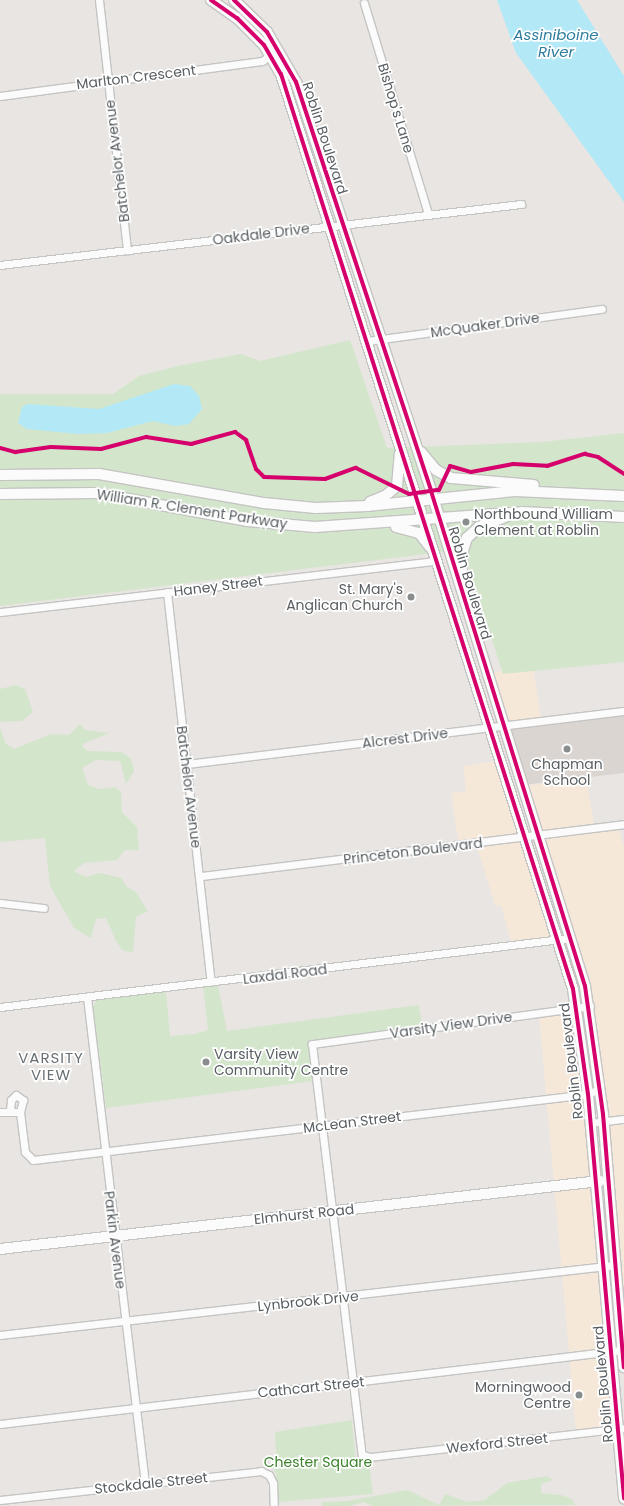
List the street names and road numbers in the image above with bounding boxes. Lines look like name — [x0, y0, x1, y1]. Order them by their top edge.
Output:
street label: Marlton Crescent — [75, 61, 197, 93]
street label: Bishop's Lane — [374, 61, 418, 155]
street label: Roblin Boulevard — [299, 80, 351, 196]
street label: Batchelor Avenue — [101, 99, 133, 223]
street label: Oakdale Drive — [212, 220, 310, 248]
street label: McQuaker Drive — [429, 309, 541, 341]
street label: William R. Clement Parkway — [95, 486, 289, 532]
street label: Roblin Boulevard — [445, 525, 495, 641]
street label: Haney Street — [173, 572, 263, 600]
street label: Alcrest Drive — [361, 724, 449, 752]
street label: Batchelor Avenue — [173, 725, 205, 849]
street label: Princeton Boulevard — [342, 834, 484, 868]
street label: Laxdal Road — [242, 960, 328, 988]
street label: Roblin Boulevard — [556, 1002, 586, 1120]
street label: Varsity View Drive — [389, 1008, 513, 1042]
street label: McLean Street — [302, 1108, 402, 1136]
street label: Parkin Avenue — [101, 1190, 129, 1290]
street label: Elmhurst Road — [253, 1200, 355, 1228]
street label: Lynbrook Drive — [257, 1287, 359, 1315]
street label: Roblin Boulevard — [590, 1325, 616, 1443]
street label: Cathcart Street — [257, 1373, 365, 1401]
street label: Wexford Street — [445, 1429, 549, 1457]
street label: Stockdale Street — [94, 1469, 208, 1497]

